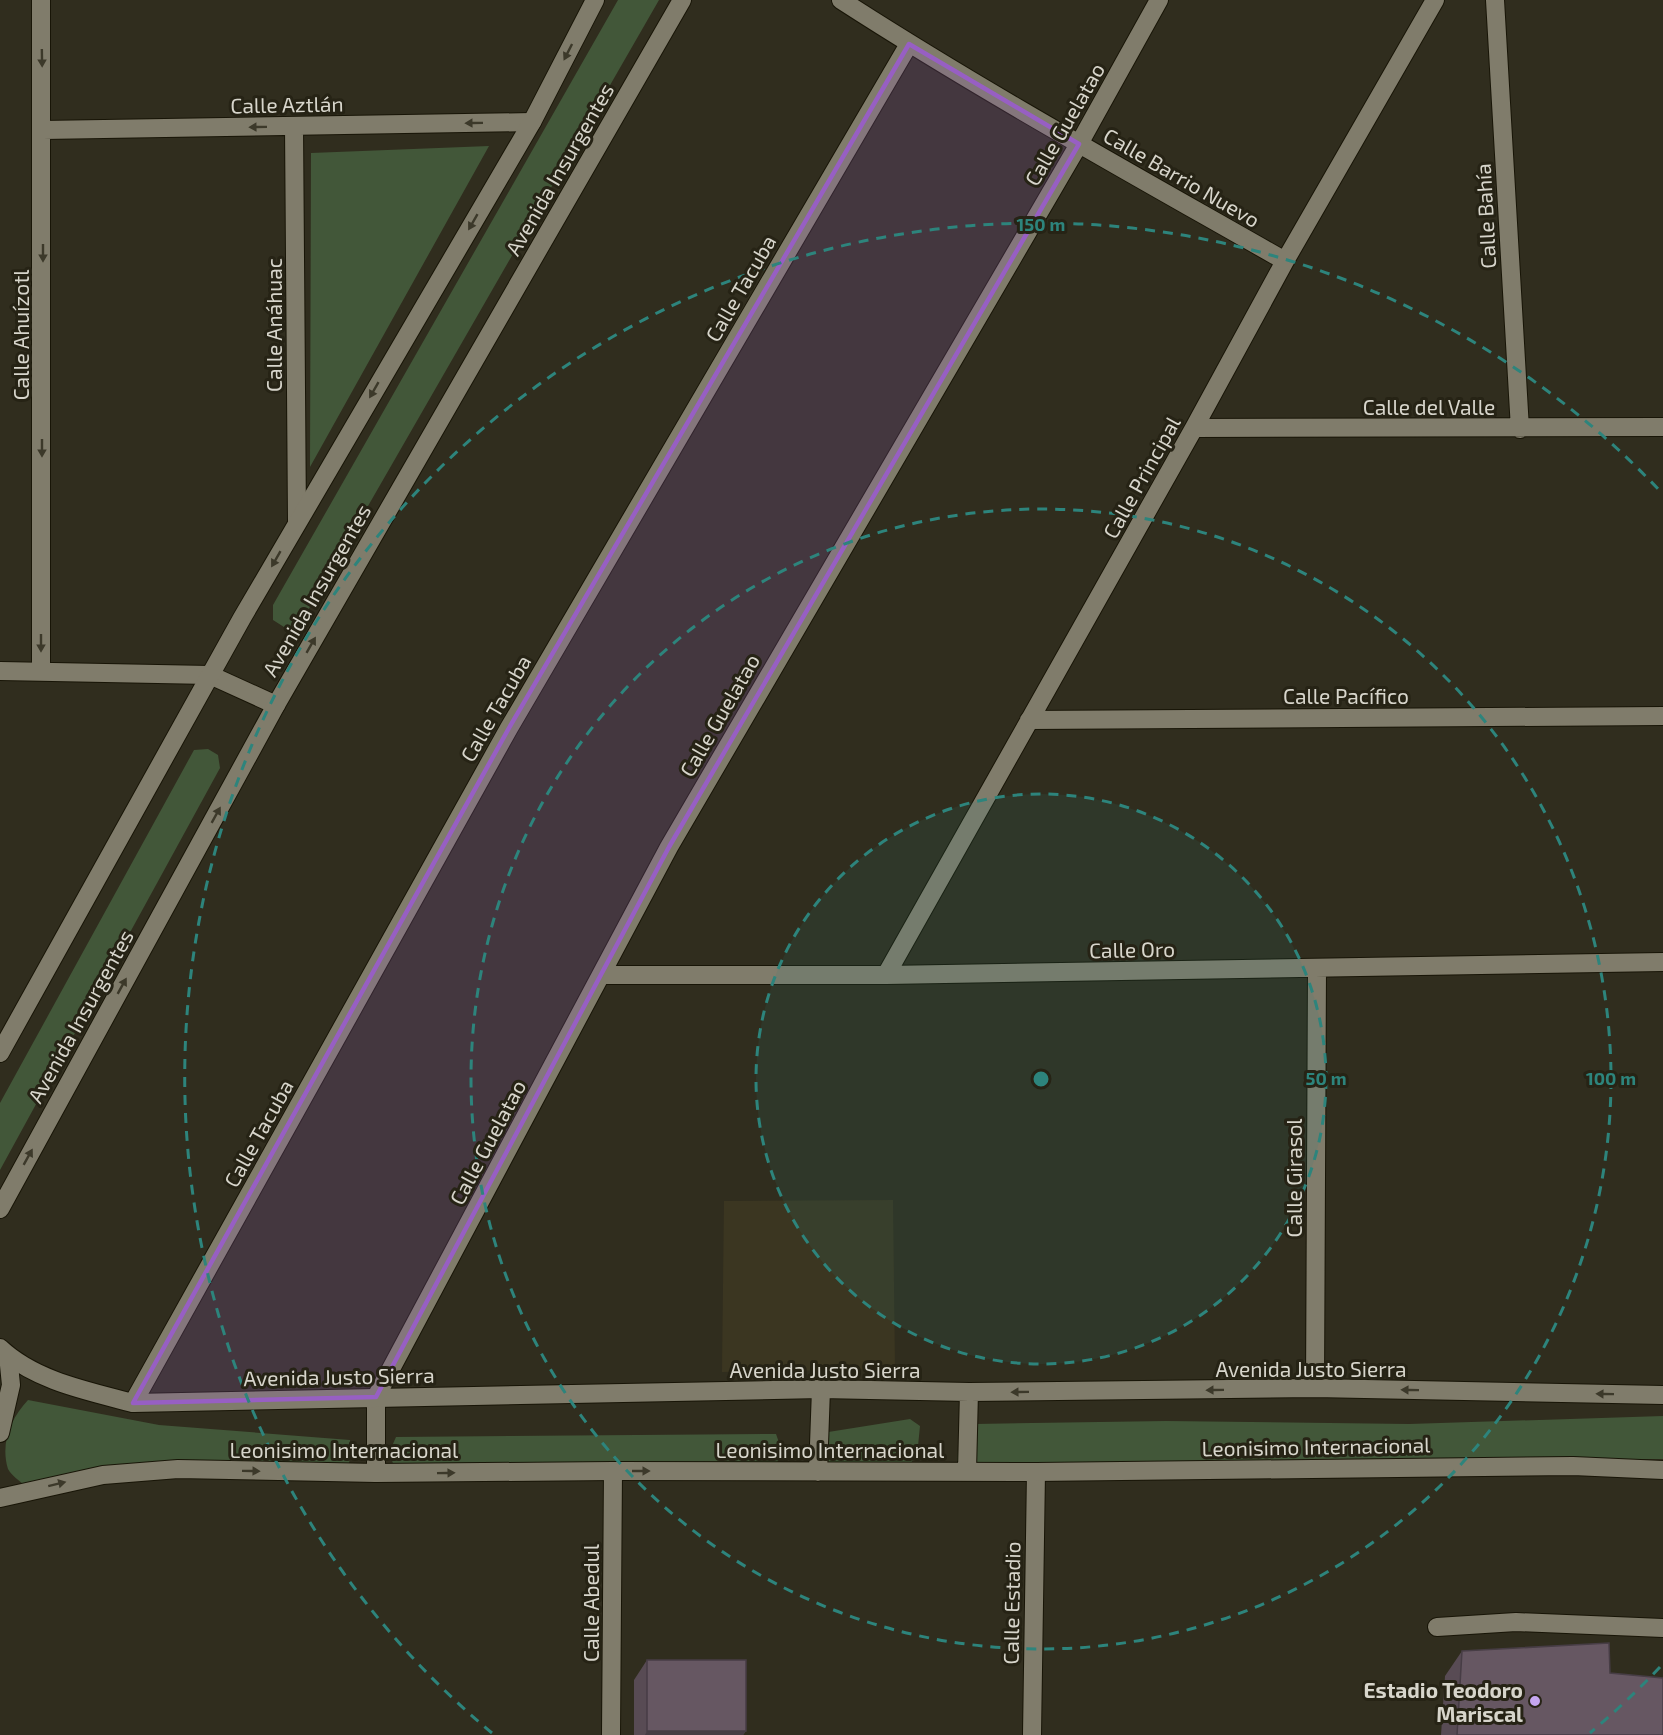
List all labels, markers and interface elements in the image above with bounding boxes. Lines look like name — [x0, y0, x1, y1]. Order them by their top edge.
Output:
one-way arrow — [563, 44, 573, 61]
one-way arrow — [37, 49, 47, 68]
street label: Calle Guelatao — [1019, 58, 1109, 190]
street label: Avenida Insurgentes — [500, 79, 618, 259]
street label: Calle Aztlán — [230, 91, 344, 117]
one-way arrow — [464, 118, 483, 128]
one-way arrow — [248, 122, 267, 132]
street label: Calle Barrio Nuevo — [1100, 122, 1264, 232]
street label: Calle Bahía — [1470, 163, 1500, 269]
text: 150 m — [1017, 213, 1065, 235]
one-way arrow — [468, 214, 479, 230]
street label: Calle Tacuba — [699, 230, 781, 346]
one-way arrow — [38, 244, 48, 263]
street label: Calle Anáhuac — [261, 258, 286, 392]
street label: Calle Ahuízotl — [8, 269, 33, 400]
one-way arrow — [370, 382, 380, 399]
street label: Calle del Valle — [1363, 394, 1495, 419]
street label: Calle Principal — [1097, 411, 1185, 542]
one-way arrow — [37, 439, 47, 458]
street label: Avenida Insurgentes — [257, 500, 375, 680]
one-way arrow — [271, 551, 281, 568]
one-way arrow — [36, 634, 46, 653]
one-way arrow — [305, 637, 316, 653]
street label: Calle Guelatao — [674, 649, 764, 781]
street label: Calle Tacuba — [454, 650, 536, 766]
street label: Calle Pacífico — [1283, 683, 1409, 708]
one-way arrow — [211, 807, 221, 824]
street label: Avenida Insurgentes — [22, 925, 138, 1107]
street label: Calle Oro — [1089, 936, 1175, 962]
one-way arrow — [117, 978, 127, 995]
text: 50 m — [1305, 1067, 1347, 1089]
text: 100 m — [1586, 1067, 1636, 1089]
centre of rings — [1031, 1069, 1051, 1089]
street label: Calle Tacuba — [218, 1075, 298, 1191]
street label: Calle Guelatao — [444, 1075, 530, 1209]
street label: Calle Girasol — [1281, 1118, 1306, 1238]
one-way arrow — [23, 1149, 33, 1166]
street label: Avenida Justo Sierra — [1215, 1356, 1407, 1381]
street label: Avenida Justo Sierra — [729, 1357, 921, 1382]
street label: Avenida Justo Sierra — [243, 1362, 435, 1390]
one-way arrow — [1205, 1385, 1224, 1394]
one-way arrow — [1400, 1386, 1419, 1395]
one-way arrow — [1010, 1387, 1029, 1397]
one-way arrow — [1595, 1389, 1614, 1399]
street label: Leonisimo Internacional — [1201, 1431, 1431, 1460]
street label: Leonisimo Internacional — [230, 1437, 459, 1462]
street label: Leonisimo Internacional — [716, 1437, 945, 1462]
one-way arrow — [241, 1466, 260, 1476]
one-way arrow — [631, 1466, 650, 1476]
one-way arrow — [436, 1468, 455, 1478]
one-way arrow — [48, 1479, 66, 1489]
street label: Calle Estadio — [997, 1541, 1025, 1665]
street label: Calle Abedul — [578, 1543, 603, 1662]
place label: Estadio Teodoro Mariscal — [1363, 1677, 1523, 1726]
marker: Estadio Teodoro Mariscal — [1528, 1694, 1542, 1708]

